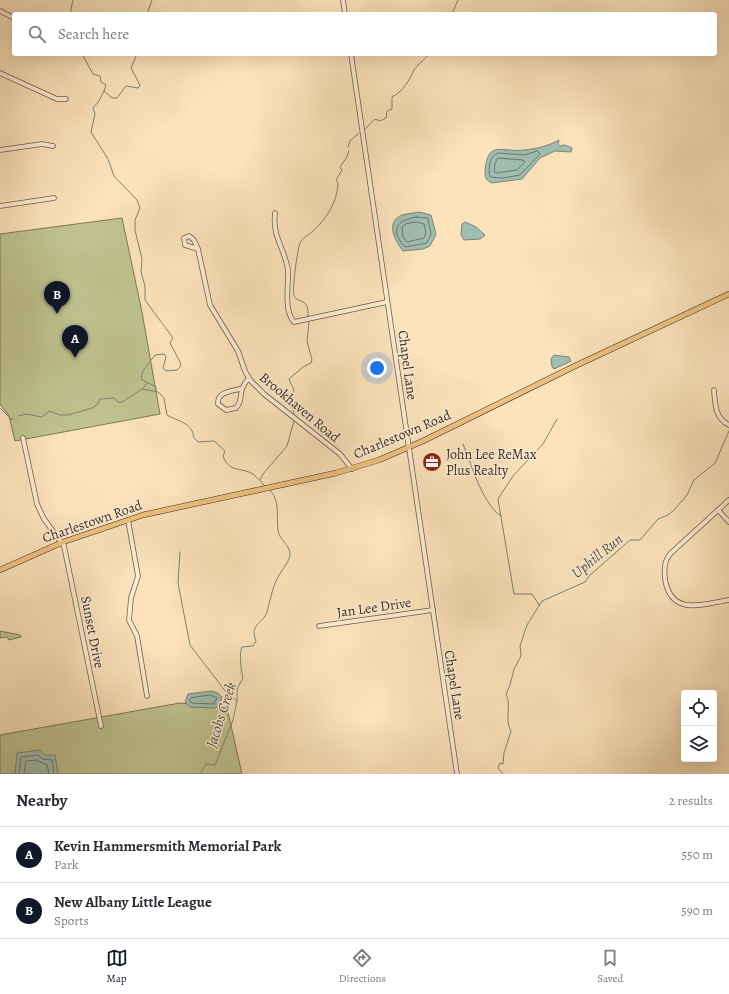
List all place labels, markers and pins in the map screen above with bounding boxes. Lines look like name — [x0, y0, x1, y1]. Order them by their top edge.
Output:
pin: B — [44, 281, 70, 314]
pin: A — [62, 325, 88, 358]
place label: John Lee ReMax Plus Realty — [446, 445, 537, 480]
office icon: John Lee ReMax Plus Realty — [421, 451, 443, 473]

